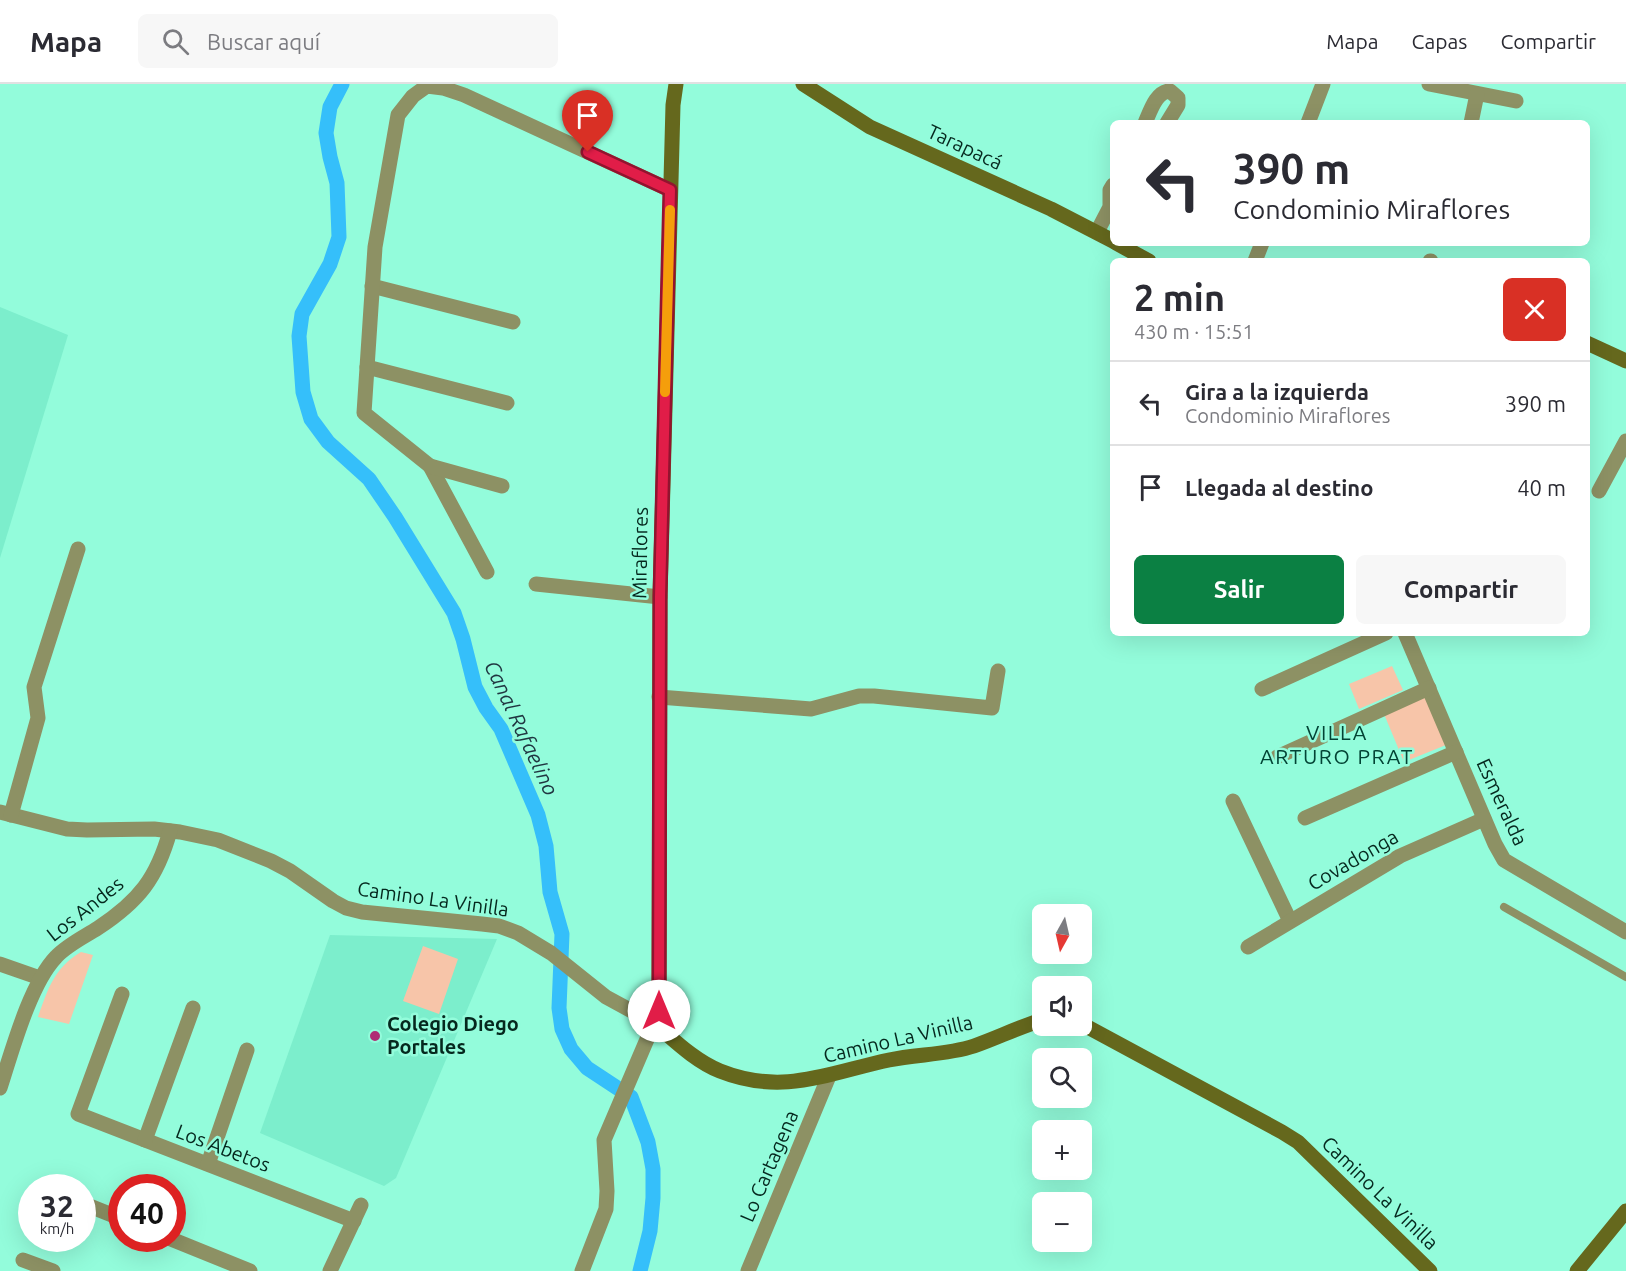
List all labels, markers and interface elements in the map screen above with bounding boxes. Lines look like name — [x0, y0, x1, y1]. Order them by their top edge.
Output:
search box — [138, 14, 558, 68]
icon: search — [159, 25, 192, 58]
text: Mapa — [30, 26, 102, 57]
text: Buscar aquí — [207, 29, 320, 54]
text: Mapa — [1326, 29, 1378, 53]
text: Capas — [1411, 29, 1467, 53]
text: Compartir — [1500, 29, 1596, 53]
pin — [562, 90, 613, 152]
icon: arrive — [571, 99, 604, 132]
street label: Tarapacá — [924, 119, 1006, 174]
icon: left — [1134, 144, 1212, 222]
text: 390 m — [1233, 145, 1350, 192]
text: Condominio Miraflores — [1233, 194, 1510, 224]
text: 2 min — [1134, 277, 1225, 318]
button: close — [1503, 278, 1566, 341]
text: 430 m · 15:51 — [1134, 320, 1254, 343]
text: Gira a la izquierda — [1185, 379, 1369, 404]
icon: left — [1134, 387, 1167, 420]
text: 390 m — [1505, 391, 1566, 416]
text: Condominio Miraflores — [1185, 404, 1390, 427]
icon: arrive — [1134, 471, 1167, 504]
text: Llegada al destino — [1185, 475, 1373, 500]
text: 40 m — [1517, 475, 1566, 500]
street label: Miraflores — [627, 507, 652, 599]
button: Salir — [1134, 555, 1344, 624]
button: Compartir — [1356, 555, 1566, 624]
water label: Canal Rafaelino — [480, 656, 564, 799]
district label: VILLA ARTURO PRAT — [1260, 720, 1414, 768]
street label: Esmeralda — [1472, 755, 1533, 849]
street label: Covadonga — [1303, 824, 1402, 895]
street label: Los Andes — [42, 872, 128, 946]
street label: Camino La Vinilla — [356, 876, 510, 921]
north arrow — [1032, 904, 1092, 964]
map controls — [1032, 904, 1092, 1252]
button: sound — [1032, 976, 1092, 1036]
position arrow — [627, 979, 691, 1043]
street label: Camino La Vinilla — [821, 1010, 975, 1067]
place label: Colegio Diego Portales — [387, 1012, 519, 1058]
marker: Colegio Diego Portales — [368, 1029, 382, 1043]
button: search — [1032, 1048, 1092, 1108]
street label: Lo Cartagena — [735, 1107, 802, 1225]
street label: Los Abetos — [173, 1119, 274, 1176]
button: + — [1032, 1120, 1092, 1180]
street label: Camino La Vinilla — [1317, 1131, 1443, 1254]
speed limit sign: 40 — [108, 1174, 186, 1252]
text: 32 — [40, 1189, 74, 1223]
button: − — [1032, 1192, 1092, 1252]
text: km/h — [40, 1220, 74, 1237]

